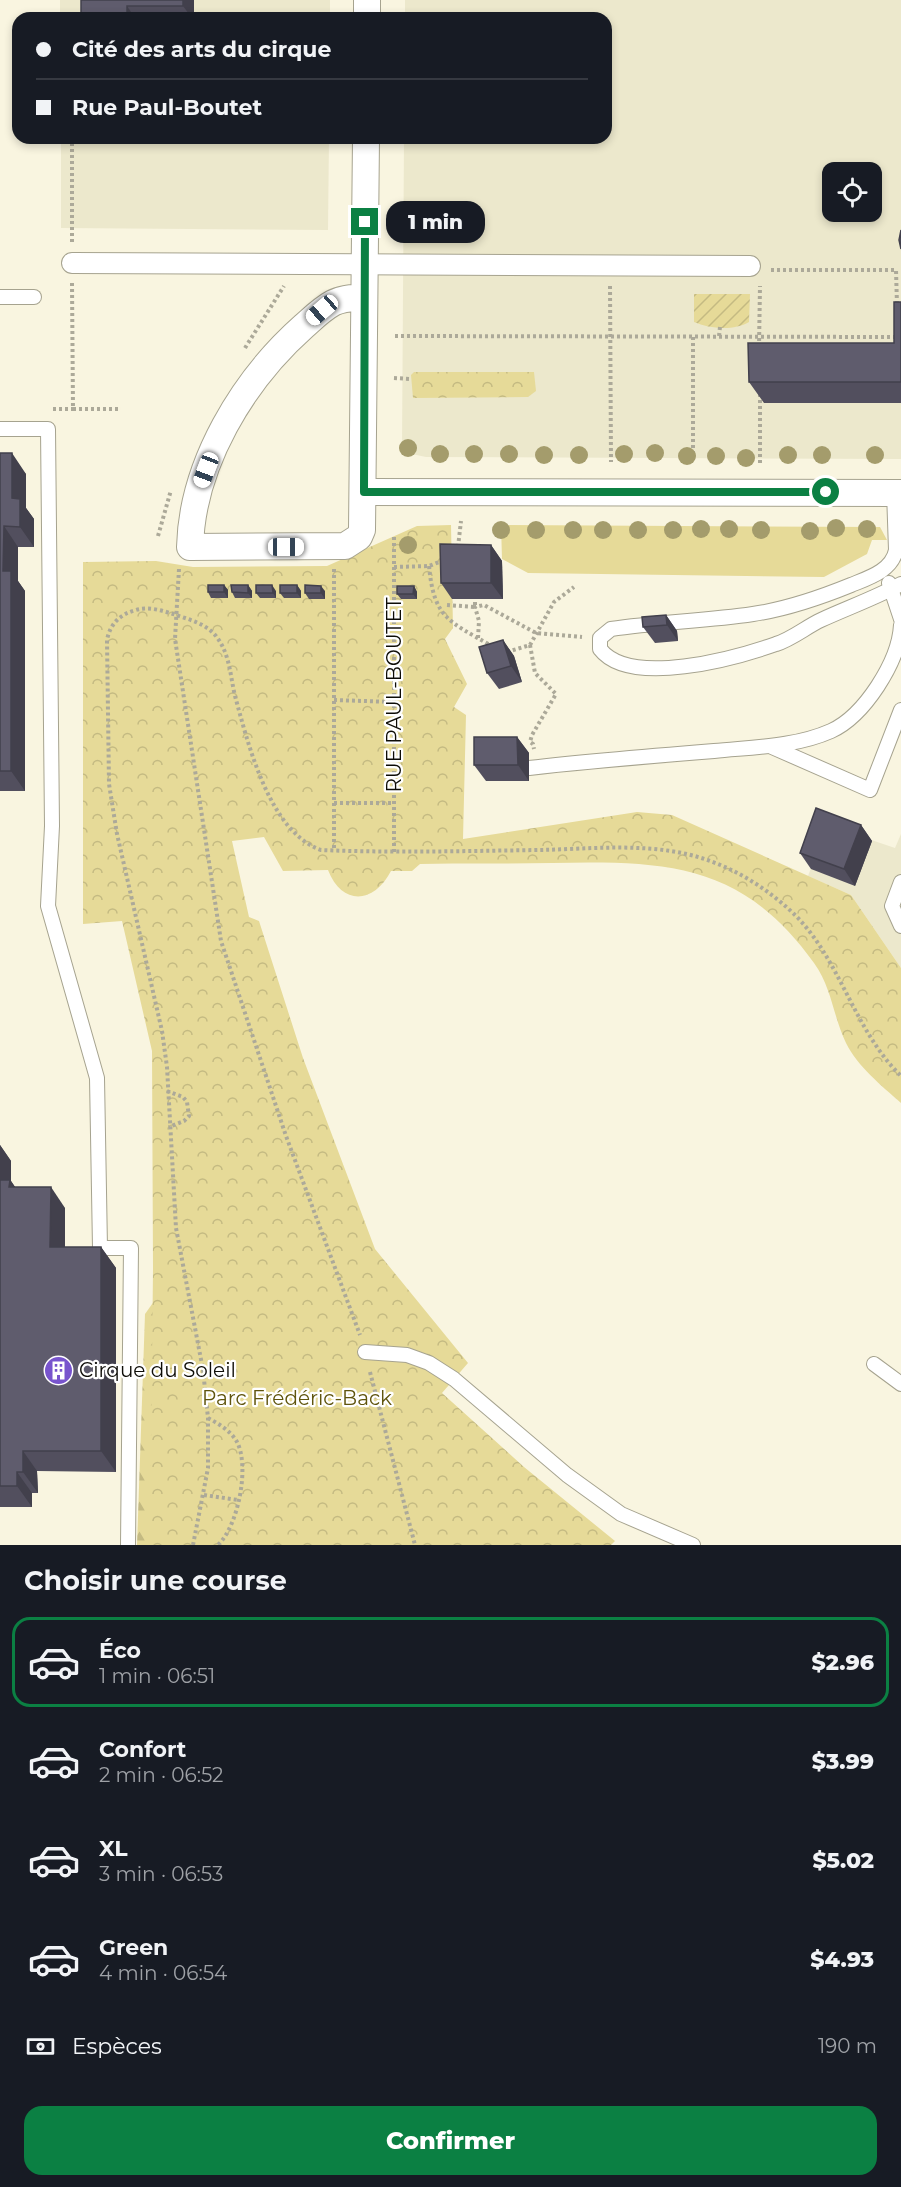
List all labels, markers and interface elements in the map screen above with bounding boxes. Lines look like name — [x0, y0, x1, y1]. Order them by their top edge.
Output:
text: Cité des arts du cirque — [72, 36, 331, 63]
text: Rue Paul-Boutet — [72, 94, 262, 121]
map controls — [822, 162, 882, 222]
button: locate — [822, 162, 882, 222]
callout: 1 min — [386, 201, 485, 243]
route end — [351, 208, 378, 235]
text: 1 min — [408, 210, 463, 234]
car — [303, 291, 341, 329]
car — [191, 450, 221, 490]
route start — [812, 478, 839, 505]
car — [268, 538, 304, 556]
street label: RUE PAUL-BOUTET — [382, 597, 406, 793]
building icon: Cirque du Soleil — [42, 1354, 74, 1386]
place label: Cirque du Soleil — [79, 1358, 236, 1382]
park label: Parc Frédéric-Back — [202, 1386, 392, 1410]
text: Choisir une course — [24, 1564, 287, 1597]
icon: car — [27, 1635, 81, 1689]
text: Éco — [99, 1637, 141, 1664]
text: $2.96 — [812, 1649, 874, 1676]
text: 1 min · 06:51 — [99, 1664, 215, 1688]
icon: car — [27, 1734, 81, 1788]
text: Confort — [99, 1736, 186, 1763]
text: $3.99 — [812, 1748, 874, 1775]
text: 2 min · 06:52 — [99, 1763, 223, 1787]
icon: car — [27, 1833, 81, 1887]
text: XL — [99, 1835, 128, 1862]
text: $5.02 — [812, 1847, 874, 1874]
text: 3 min · 06:53 — [99, 1862, 223, 1886]
icon: car — [27, 1932, 81, 1986]
text: Green — [99, 1934, 168, 1961]
text: $4.93 — [810, 1946, 874, 1973]
text: 4 min · 06:54 — [99, 1961, 227, 1985]
icon: cash — [24, 2030, 57, 2063]
text: Espèces — [72, 2033, 162, 2060]
text: 190 m — [818, 2034, 877, 2058]
button: Confirmer — [24, 2106, 877, 2175]

